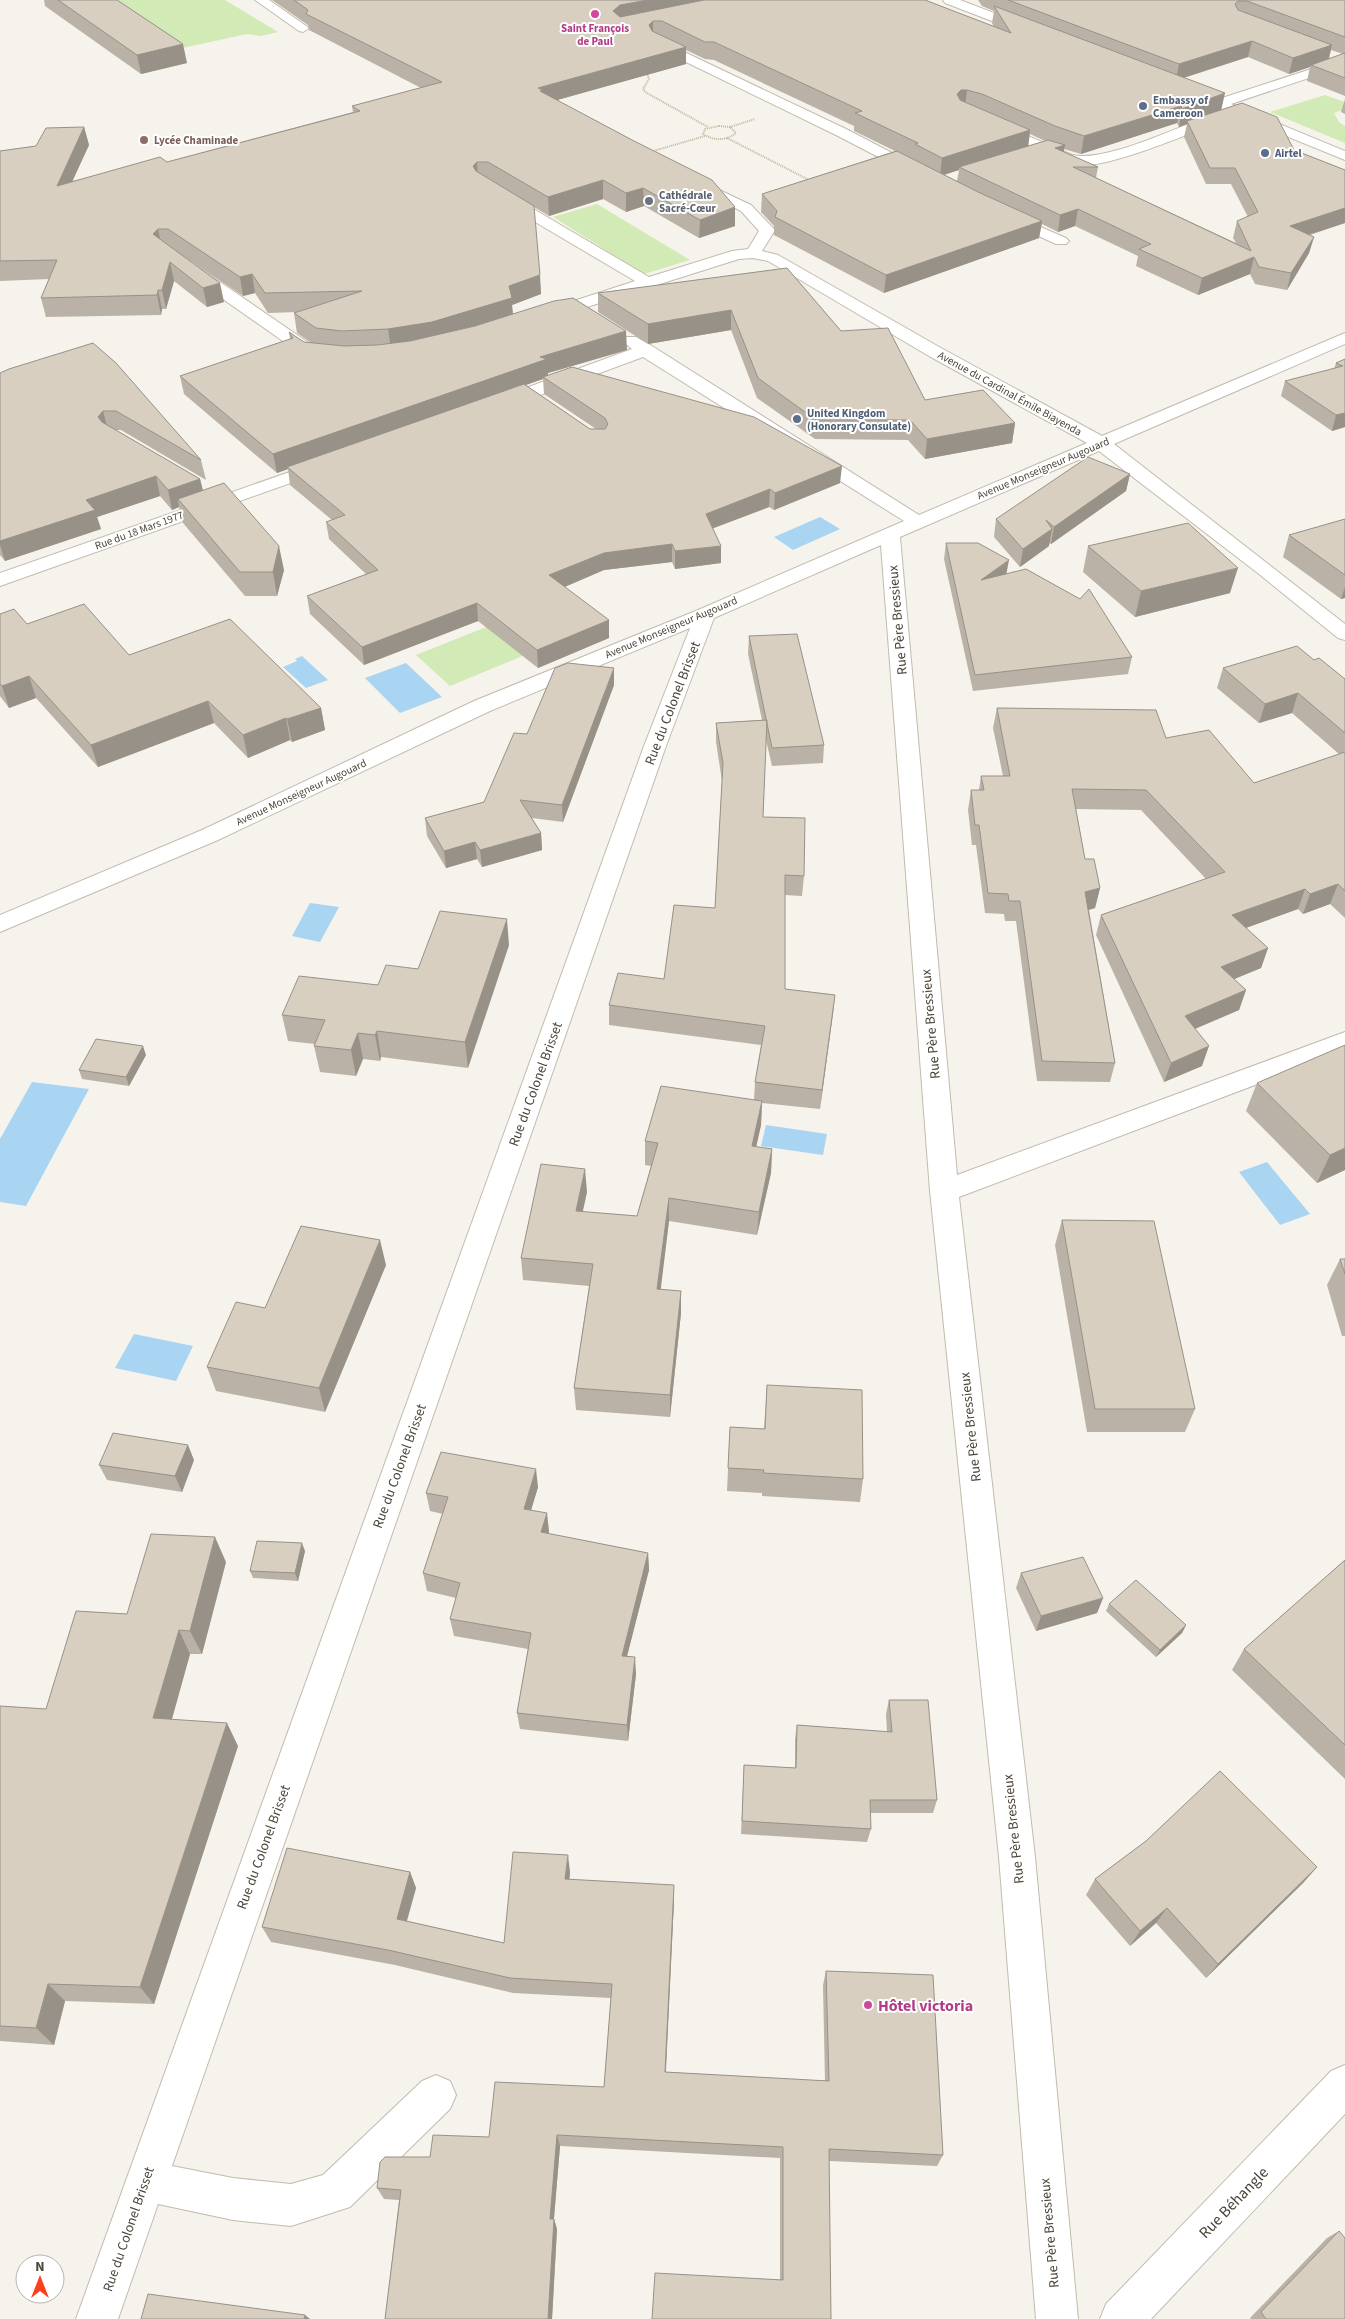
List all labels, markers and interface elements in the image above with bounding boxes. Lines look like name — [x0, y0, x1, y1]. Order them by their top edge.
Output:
marker: Saint François de Paul — [589, 8, 601, 20]
place label: Saint François de Paul — [561, 21, 629, 49]
place label: Embassy of Cameroon — [1153, 93, 1209, 121]
marker: Embassy of Cameroon — [1137, 100, 1149, 112]
place label: Lycée Chaminade — [154, 133, 239, 148]
marker: Lycée Chaminade — [138, 134, 150, 146]
place label: Airtel — [1274, 146, 1302, 161]
marker: Airtel — [1259, 147, 1271, 159]
place label: Cathédrale Sacré-Cœur — [659, 188, 716, 216]
marker: Cathédrale Sacré-Cœur — [643, 195, 655, 207]
street label: Avenue du Cardinal Émile Biayenda — [935, 348, 1084, 439]
place label: United Kingdom (Honorary Consulate) — [807, 406, 911, 434]
marker: United Kingdom (Honorary Consulate) — [791, 413, 803, 425]
street label: Avenue Monseigneur Augouard — [975, 434, 1112, 503]
street label: Rue du 18 Mars 1977 — [93, 507, 186, 553]
street label: Rue Père Bressieux — [883, 563, 913, 676]
street label: Avenue Monseigneur Augouard — [603, 593, 740, 662]
street label: Rue du Colonel Brisset — [640, 638, 706, 768]
street label: Avenue Monseigneur Augouard — [233, 756, 369, 829]
street label: Rue Père Bressieux — [916, 967, 946, 1080]
street label: Rue du Colonel Brisset — [504, 1019, 568, 1149]
street label: Rue Père Bressieux — [955, 1370, 987, 1483]
street label: Rue du Colonel Brisset — [368, 1401, 432, 1531]
street label: Rue Père Bressieux — [998, 1772, 1030, 1885]
street label: Rue du Colonel Brisset — [232, 1782, 296, 1912]
place label: Hôtel victoria — [878, 1995, 973, 2017]
marker: Hôtel victoria — [862, 1999, 874, 2011]
street label: Rue Béhangle — [1194, 2162, 1274, 2243]
street label: Rue du Colonel Brisset — [98, 2164, 160, 2295]
street label: Rue Père Bressieux — [1035, 2176, 1065, 2289]
north arrow — [15, 2254, 65, 2304]
text: N — [35, 2257, 45, 2277]

